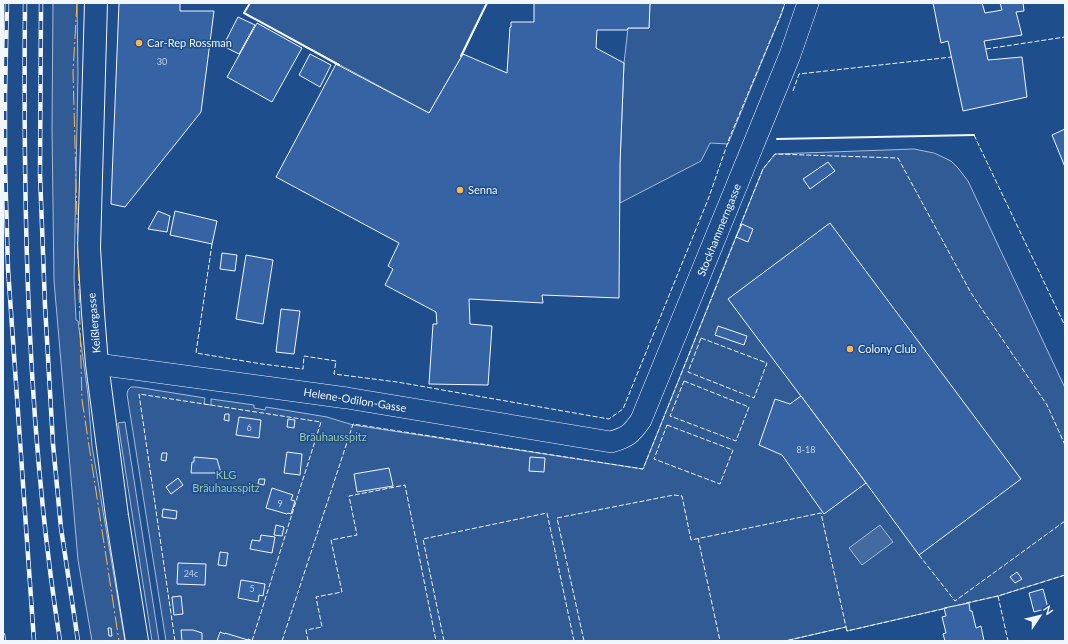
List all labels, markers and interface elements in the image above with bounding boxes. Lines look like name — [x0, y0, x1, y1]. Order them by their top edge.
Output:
place label: Car-Rep Rossman — [147, 36, 232, 49]
marker: Car-Rep Rossman — [134, 38, 144, 48]
house number: 30 — [157, 56, 167, 67]
street label: Stockhammerngasse — [694, 181, 743, 278]
place label: Senna — [468, 183, 498, 196]
marker: Senna — [455, 185, 465, 195]
street label: Keißlergasse — [84, 292, 103, 354]
place label: Colony Club — [858, 342, 917, 355]
marker: Colony Club — [845, 344, 855, 354]
street label: Helene-Odilon-Gasse — [303, 385, 408, 414]
house number: 6 — [246, 422, 252, 433]
park label: Bräuhausspitz — [299, 430, 367, 443]
house number: 8-18 — [796, 444, 816, 455]
park label: KLG Bräuhausspitz — [192, 468, 260, 494]
house number: 9 — [277, 498, 283, 509]
house number: 24c — [184, 568, 199, 579]
house number: 5 — [249, 583, 255, 594]
north arrow — [1020, 596, 1060, 636]
text: N — [1041, 603, 1056, 617]

